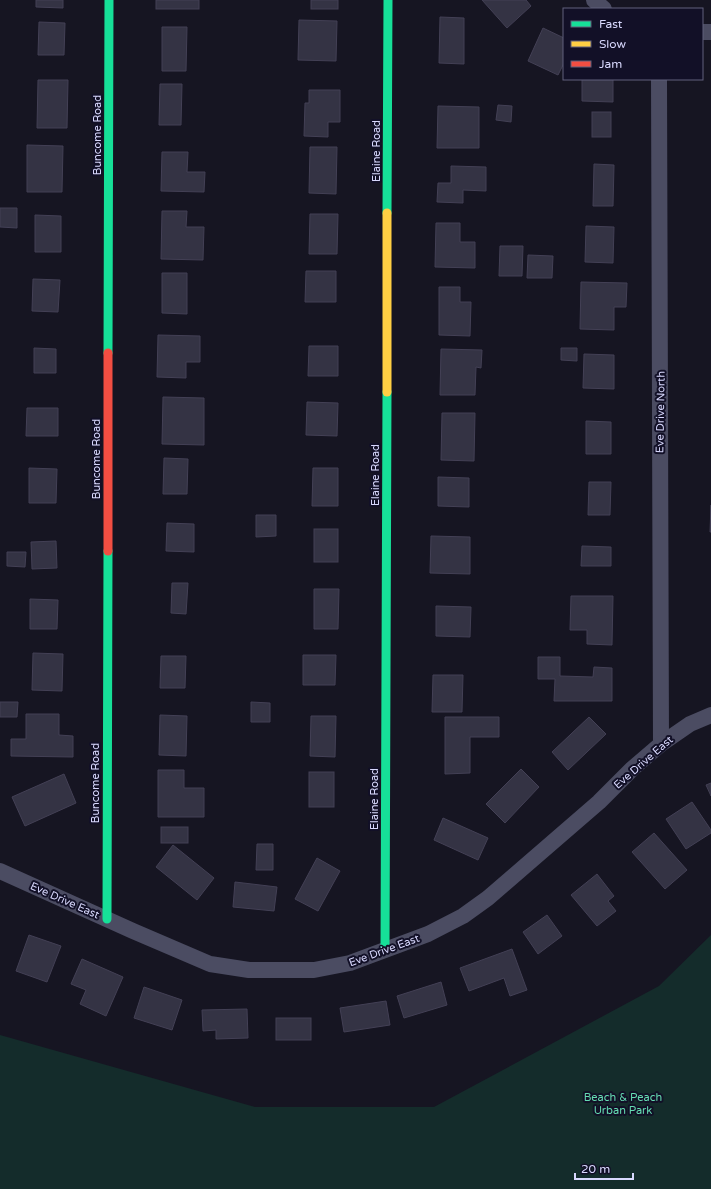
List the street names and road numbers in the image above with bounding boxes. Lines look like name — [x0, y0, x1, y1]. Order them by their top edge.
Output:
street label: Buncome Road — [91, 95, 104, 175]
street label: Elaine Road — [370, 120, 383, 182]
street label: Eve Drive North — [653, 371, 668, 453]
street label: Buncome Road — [90, 419, 103, 499]
street label: Elaine Road — [369, 444, 382, 506]
street label: Eve Drive East — [611, 733, 676, 792]
street label: Buncome Road — [89, 743, 102, 823]
street label: Elaine Road — [368, 768, 381, 830]
street label: Eve Drive East — [28, 879, 101, 921]
street label: Eve Drive East — [347, 932, 421, 969]

